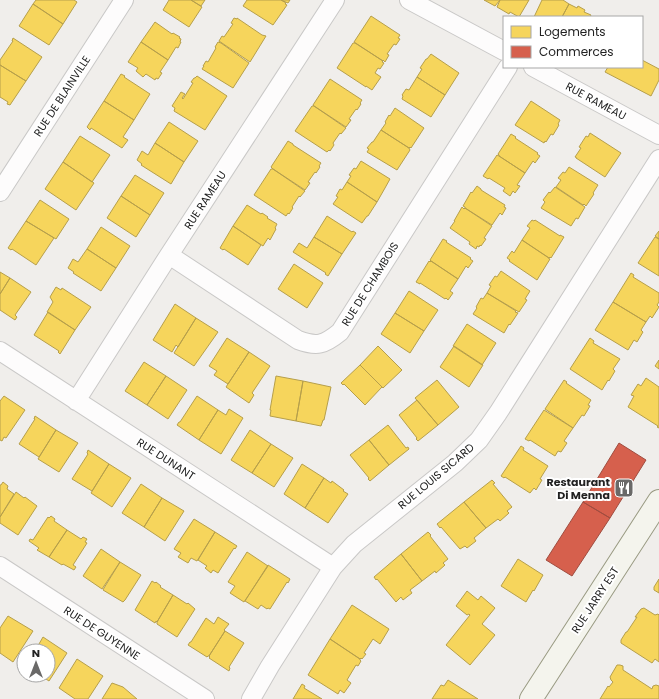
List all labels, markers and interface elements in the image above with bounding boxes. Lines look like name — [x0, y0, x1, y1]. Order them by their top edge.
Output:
legend — [503, 16, 643, 68]
text: Logements — [539, 23, 606, 40]
text: Commerces — [539, 43, 614, 60]
street label: RUE DE BLAINVILLE — [30, 52, 94, 140]
street label: RUE RAMEAU — [563, 78, 629, 124]
street label: RUE RAMEAU — [180, 168, 230, 232]
street label: RUE DE CHAMBOIS — [338, 239, 402, 329]
street label: RUE DUNANT — [134, 434, 198, 484]
street label: RUE LOUIS SICARD — [394, 439, 478, 513]
place label: Restaurant Di Menna — [547, 474, 611, 503]
restaurant icon: Restaurant Di Menna — [613, 477, 635, 499]
street label: RUE JARRY EST — [567, 563, 623, 637]
street label: RUE DE GUYENNE — [61, 602, 143, 664]
north arrow — [16, 643, 56, 683]
text: N — [32, 645, 40, 661]

